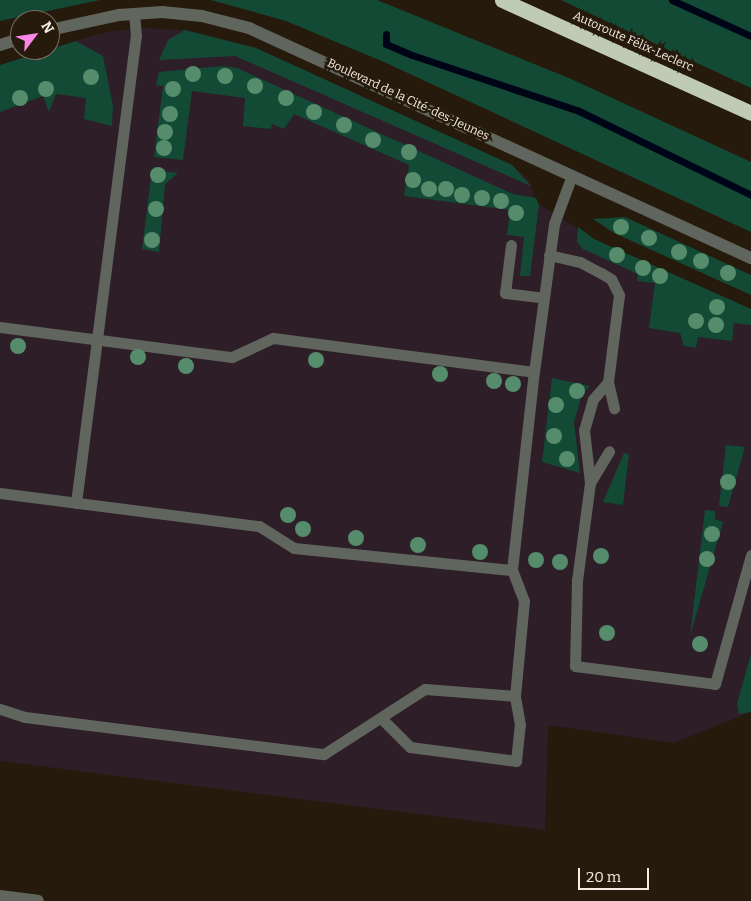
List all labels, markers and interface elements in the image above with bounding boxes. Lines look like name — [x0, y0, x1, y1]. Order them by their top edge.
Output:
street label: Autoroute Félix-Leclerc — [570, 9, 696, 75]
north arrow — [10, 10, 60, 60]
text: N — [37, 19, 57, 37]
street label: Boulevard de la Cité-des-Jeunes — [325, 56, 491, 144]
scale bar — [581, 858, 652, 890]
text: 20 m — [586, 868, 621, 886]

